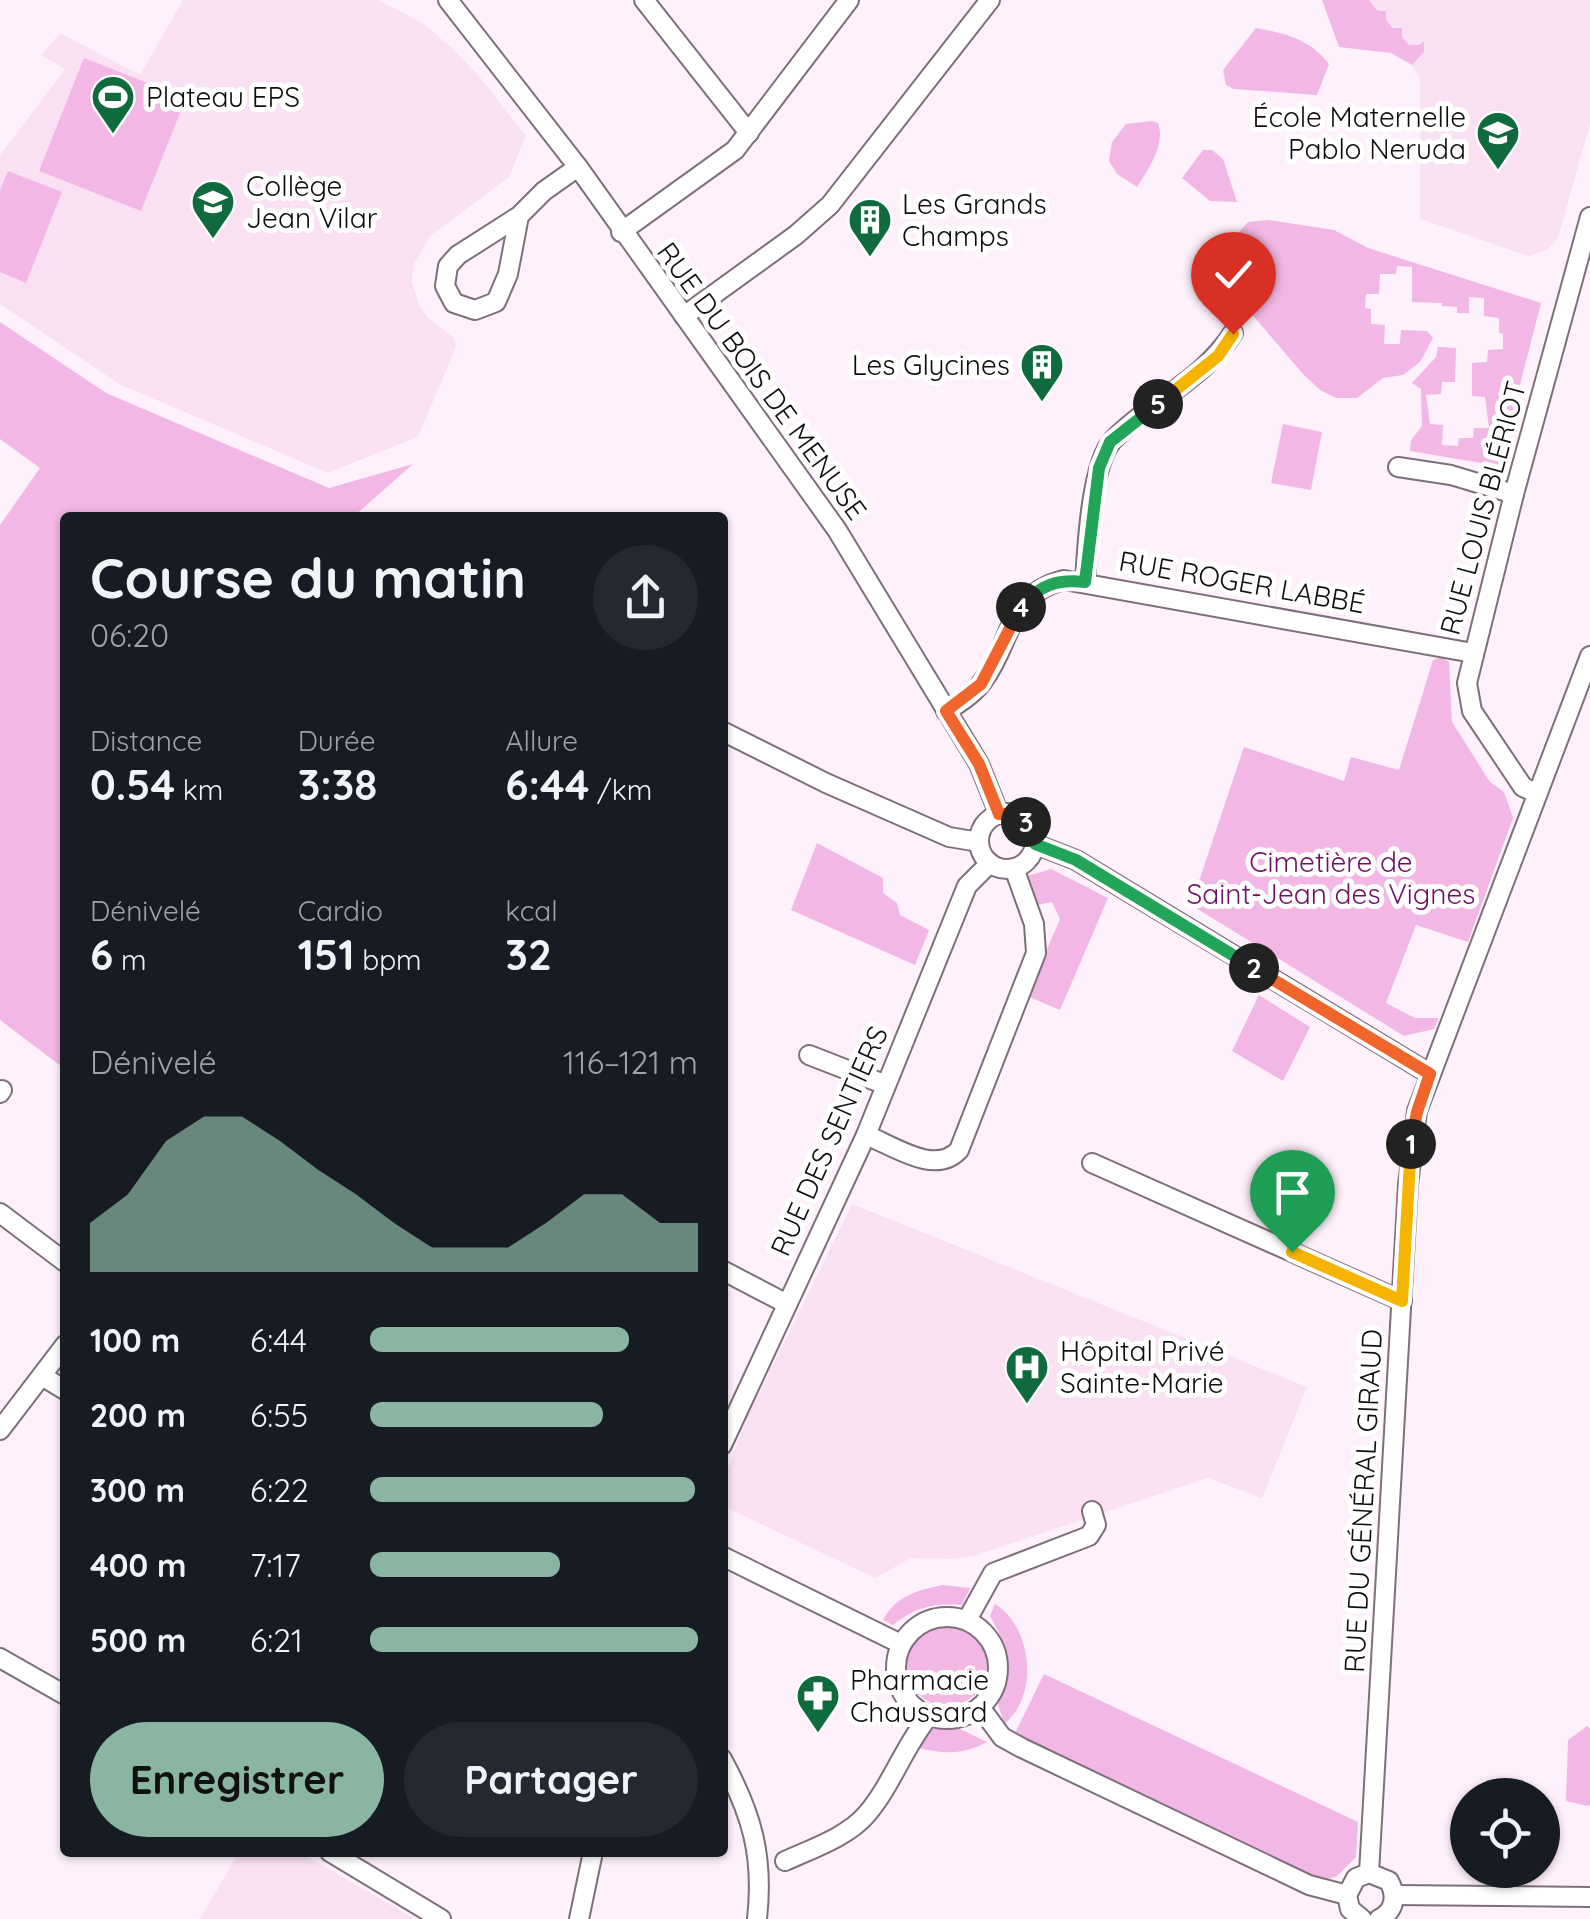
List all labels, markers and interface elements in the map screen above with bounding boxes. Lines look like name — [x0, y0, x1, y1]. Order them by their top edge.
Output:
sports icon: Plateau EPS — [90, 74, 136, 135]
place label: Plateau EPS — [146, 79, 300, 114]
place label: École Maternelle Pablo Neruda — [1253, 99, 1466, 166]
school or university icon: École Maternelle Pablo Neruda — [1475, 110, 1521, 171]
place label: Collège Jean Vilar — [246, 168, 378, 235]
school or university icon: Collège Jean Vilar — [190, 179, 236, 240]
place label: Les Grands Champs — [902, 186, 1047, 253]
building icon: Les Grands Champs — [847, 197, 893, 258]
pin — [1191, 232, 1276, 335]
street label: RUE DU BOIS DE MENUSE — [650, 235, 875, 526]
icon: check — [1206, 247, 1261, 302]
building icon: Les Glycines — [1019, 342, 1065, 403]
place label: Les Glycines — [852, 347, 1010, 382]
street label: RUE LOUIS BLÉRIOT — [1432, 377, 1533, 639]
pin: 5 — [1133, 379, 1183, 429]
text: 5 — [1150, 386, 1166, 421]
text: Course du matin — [90, 543, 526, 612]
street label: RUE ROGER LABBÉ — [1116, 543, 1368, 620]
button: share — [593, 545, 698, 650]
pin: 4 — [996, 582, 1046, 632]
text: 4 — [1013, 589, 1029, 624]
text: 06:20 — [90, 615, 169, 655]
text: Distance — [90, 723, 202, 758]
text: Durée — [298, 723, 376, 758]
text: Allure — [505, 723, 578, 758]
text: 0.54 — [90, 758, 175, 811]
text: 3:38 — [298, 758, 377, 811]
text: 6:44 — [505, 758, 589, 811]
text: km — [175, 772, 223, 807]
text: /km — [589, 772, 652, 807]
pin: 3 — [1001, 797, 1051, 847]
text: 3 — [1018, 804, 1034, 839]
park label: Cimetière de Saint-Jean des Vignes — [1187, 844, 1475, 911]
text: Dénivelé — [90, 893, 201, 928]
text: Cardio — [298, 893, 383, 928]
text: kcal — [505, 893, 558, 928]
text: 6 — [90, 928, 113, 981]
text: 151 — [298, 928, 355, 981]
text: 32 — [505, 928, 552, 981]
text: m — [113, 942, 146, 977]
text: bpm — [355, 942, 422, 977]
pin: 2 — [1229, 943, 1279, 993]
text: 2 — [1246, 950, 1262, 985]
street label: RUE DES SENTIERS — [762, 1020, 895, 1261]
text: Dénivelé — [90, 1042, 217, 1082]
text: 116–121 m — [563, 1042, 698, 1082]
pin: 1 — [1386, 1119, 1436, 1169]
text: 1 — [1406, 1126, 1416, 1161]
pin — [1250, 1150, 1335, 1253]
icon: arrive — [1265, 1165, 1320, 1220]
text: 100 m — [90, 1320, 180, 1360]
text: 6:44 — [250, 1320, 307, 1360]
street label: RUE DU GÉNÉRAL GIRAUD — [1336, 1328, 1389, 1674]
place label: Hôpital Privé Sainte-Marie — [1060, 1333, 1225, 1400]
hospital icon: Hôpital Privé Sainte-Marie — [1004, 1344, 1050, 1405]
text: 200 m — [90, 1395, 186, 1435]
text: 6:55 — [250, 1395, 308, 1435]
text: 300 m — [90, 1470, 185, 1510]
text: 6:22 — [250, 1470, 309, 1510]
text: 400 m — [90, 1545, 187, 1585]
text: 7:17 — [250, 1545, 301, 1585]
text: 500 m — [90, 1620, 186, 1660]
text: 6:21 — [250, 1620, 303, 1660]
place label: Pharmacie Chaussard — [850, 1662, 989, 1729]
pharmacy icon: Pharmacie Chaussard — [795, 1673, 841, 1734]
button: Enregistrer — [90, 1722, 384, 1837]
button: Partager — [404, 1722, 698, 1837]
map controls — [1450, 1778, 1560, 1888]
button: locate — [1450, 1778, 1560, 1888]

